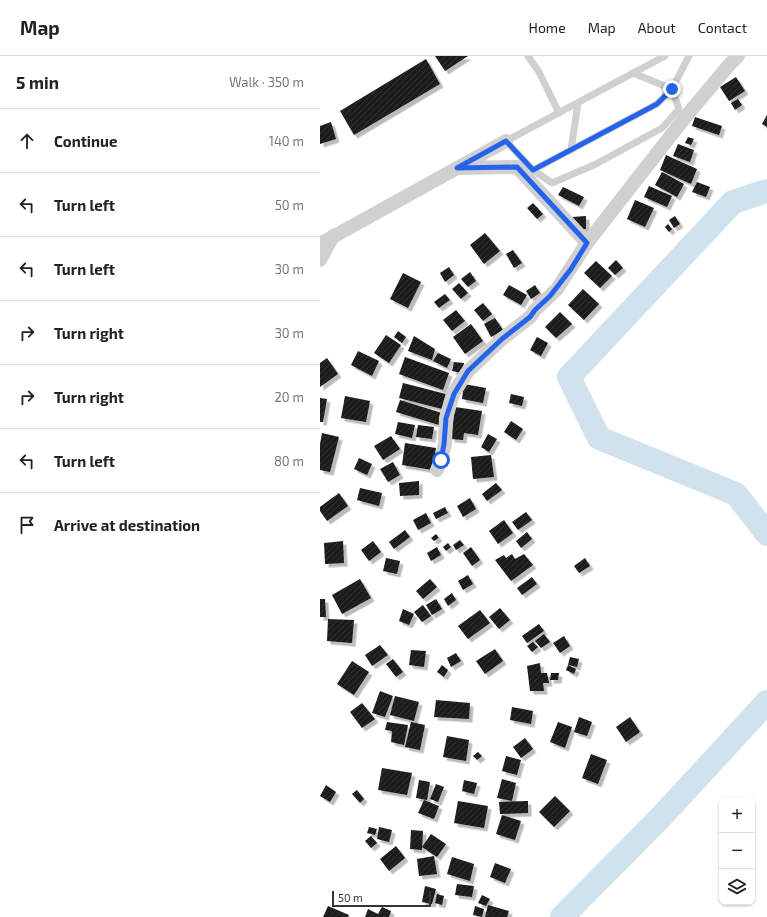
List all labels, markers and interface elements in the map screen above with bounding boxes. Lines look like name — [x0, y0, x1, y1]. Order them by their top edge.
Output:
text: Map — [20, 16, 60, 39]
text: Home — [529, 19, 566, 36]
text: Map — [588, 19, 616, 36]
text: About — [638, 19, 676, 36]
text: Contact — [698, 19, 747, 36]
text: 5 min — [16, 72, 59, 92]
text: Walk · 350 m — [229, 74, 304, 90]
route end — [663, 80, 681, 98]
icon: ahead — [16, 130, 38, 152]
text: Continue — [54, 132, 117, 150]
text: 140 m — [269, 133, 304, 149]
icon: left — [16, 194, 38, 216]
text: Turn left — [54, 196, 115, 214]
text: 50 m — [275, 197, 304, 213]
icon: left — [16, 258, 38, 280]
text: Turn left — [54, 260, 115, 278]
text: 30 m — [275, 261, 304, 277]
icon: right — [16, 322, 38, 344]
text: Turn right — [54, 324, 124, 342]
text: 30 m — [275, 325, 304, 341]
icon: right — [16, 386, 38, 408]
text: Turn right — [54, 388, 124, 406]
text: 20 m — [275, 389, 304, 405]
icon: left — [16, 450, 38, 472]
route start — [432, 451, 450, 469]
text: Turn left — [54, 452, 115, 470]
text: 80 m — [274, 453, 304, 469]
icon: arrive — [16, 514, 38, 536]
text: Arrive at destination — [54, 516, 200, 534]
map controls — [719, 797, 755, 905]
button: + — [719, 797, 755, 833]
button: − — [719, 833, 755, 869]
button: layers — [719, 869, 755, 905]
scale bar — [332, 889, 431, 908]
text: 50 m — [338, 891, 363, 904]

